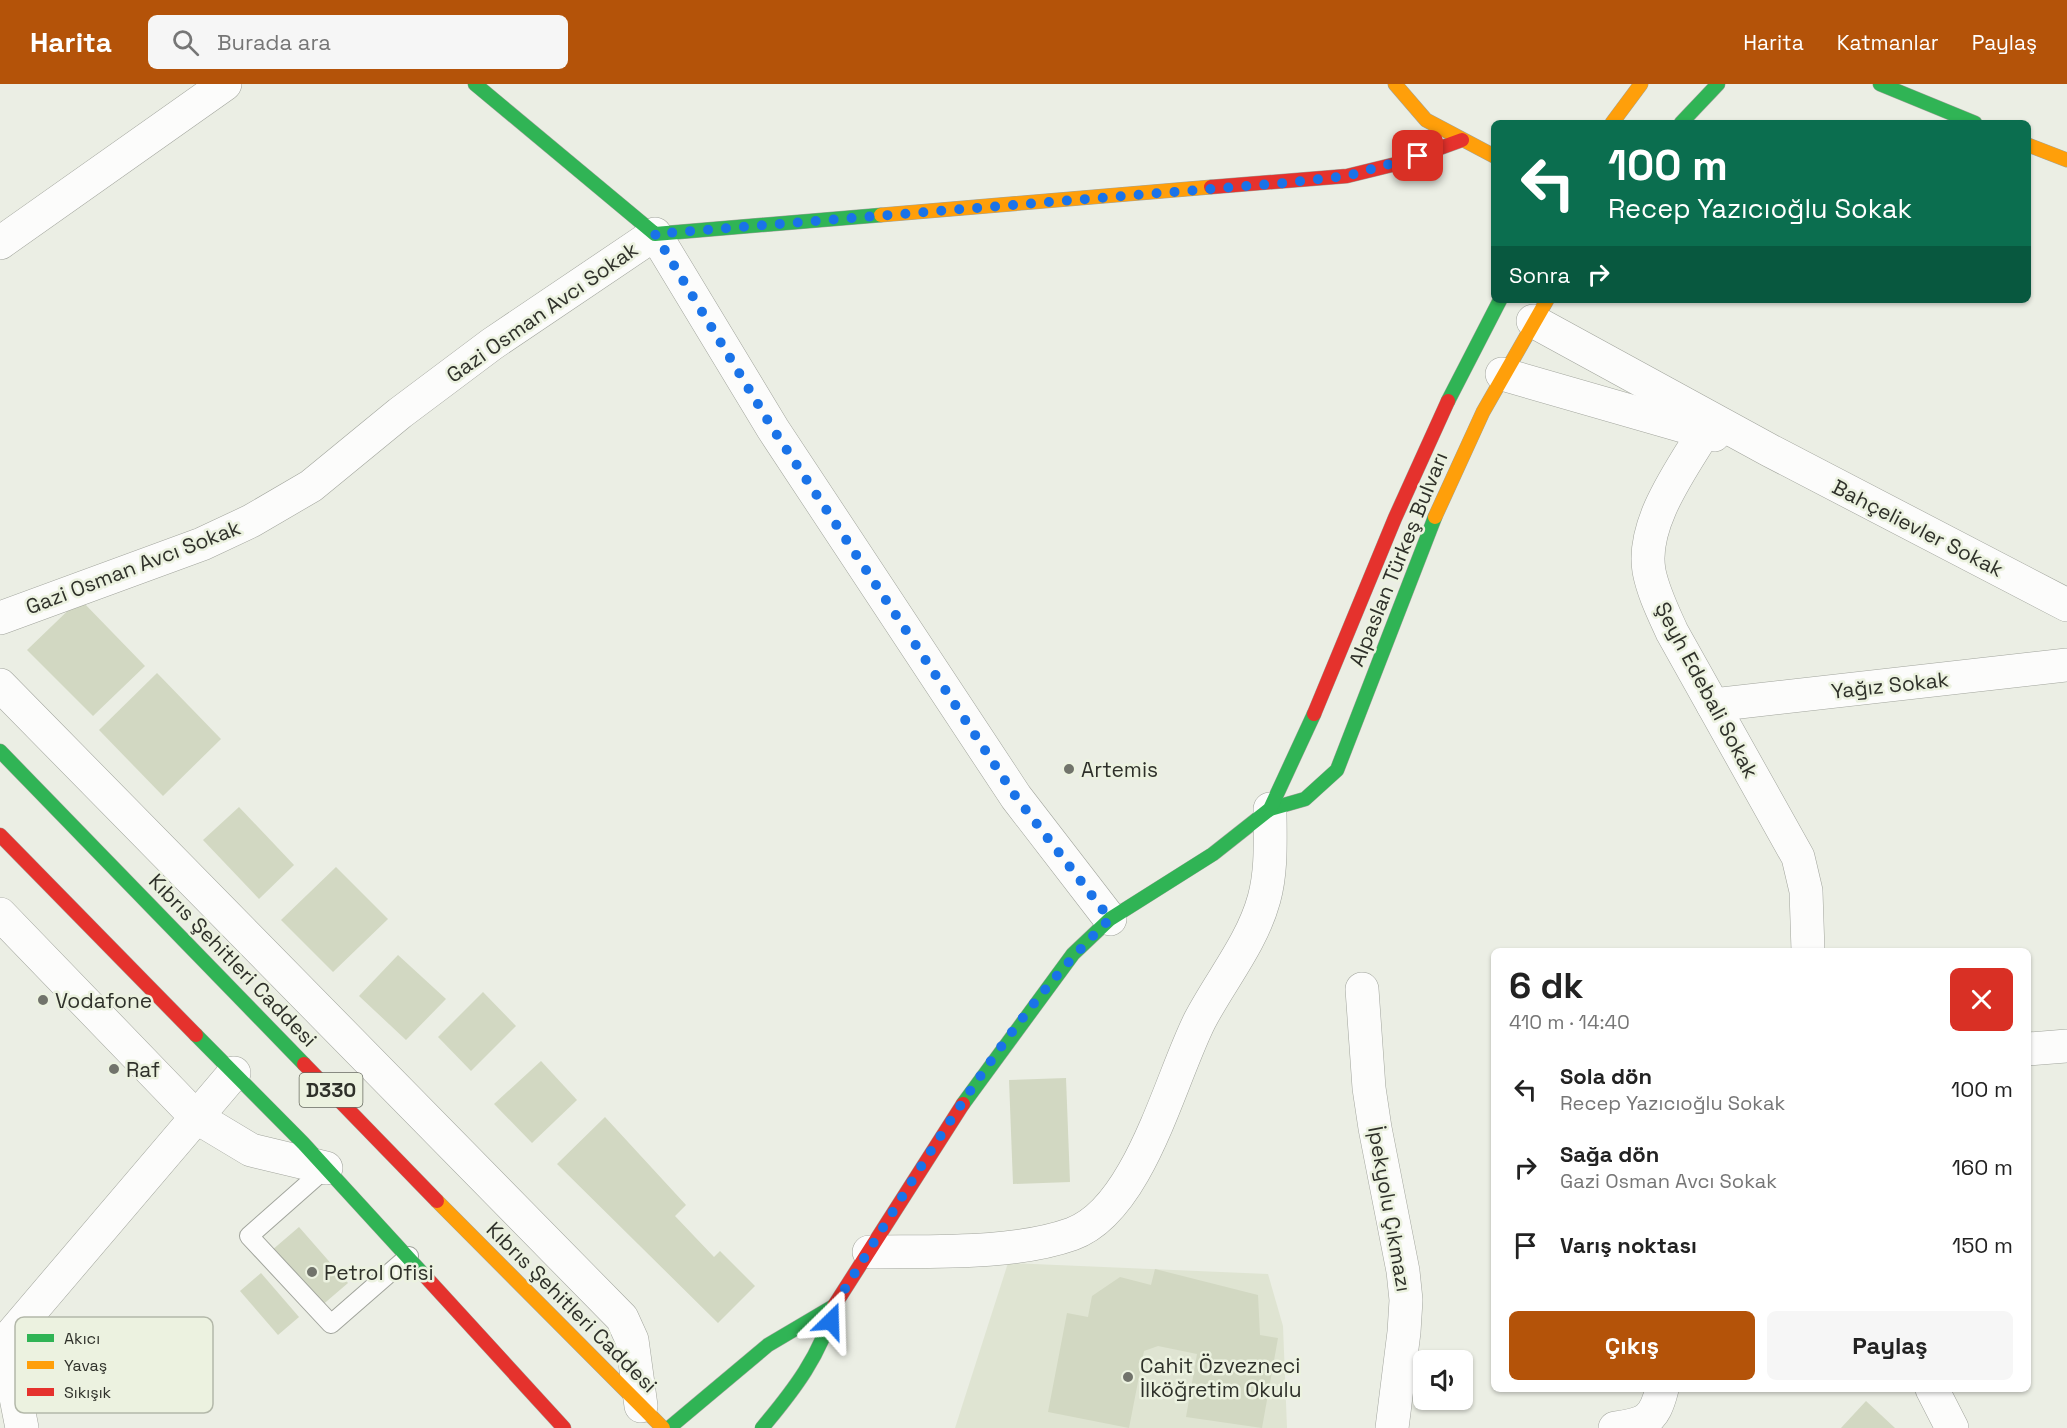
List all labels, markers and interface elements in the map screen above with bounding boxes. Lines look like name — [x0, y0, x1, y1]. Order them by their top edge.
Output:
search box — [148, 15, 568, 69]
text: Harita — [30, 24, 112, 60]
icon: search — [169, 26, 202, 59]
text: Burada ara — [217, 28, 331, 56]
text: Harita — [1743, 29, 1804, 56]
text: Katmanlar — [1837, 29, 1939, 56]
text: Paylaş — [1972, 29, 2037, 56]
pin — [1392, 130, 1443, 181]
icon: arrive — [1401, 139, 1434, 172]
text: 100 m — [1608, 139, 1728, 192]
icon: left — [1509, 144, 1587, 222]
text: Recep Yazıcıoğlu Sokak — [1608, 191, 1912, 226]
street label: Gazi Osman Avcı Sokak — [441, 236, 643, 388]
icon: right — [1582, 258, 1615, 291]
text: Sonra — [1509, 261, 1570, 289]
street label: Alpaslan Türkeş Bulvarı — [1343, 448, 1453, 670]
street label: Bahçelievler Sokak — [1828, 473, 2008, 583]
street label: Gazi Osman Avcı Sokak — [22, 514, 244, 620]
street label: Şeyh Edebali Sokak — [1649, 597, 1765, 783]
street label: Yağız Sokak — [1830, 665, 1950, 705]
place label: Artemis — [1081, 756, 1158, 783]
marker: Artemis — [1062, 762, 1076, 776]
street label: Kıbrıs Şehitleri Caddesi — [143, 868, 323, 1052]
text: 6 dk — [1509, 963, 1584, 1009]
button: close — [1950, 968, 2013, 1031]
place label: Vodafone — [55, 987, 152, 1014]
marker: Vodafone — [36, 993, 50, 1007]
text: 410 m · 14:40 — [1509, 1009, 1630, 1035]
place label: Raf — [126, 1056, 160, 1083]
marker: Raf — [107, 1062, 121, 1076]
text: Sola dön — [1560, 1062, 1652, 1090]
road number: D330 — [300, 1073, 362, 1107]
icon: left — [1509, 1073, 1542, 1106]
text: 100 m — [1951, 1075, 2013, 1103]
text: Recep Yazıcıoğlu Sokak — [1560, 1090, 1785, 1116]
street label: İpekyolu Çıkmazı — [1362, 1124, 1418, 1294]
text: Sağa dön — [1560, 1140, 1659, 1168]
icon: right — [1509, 1151, 1542, 1184]
text: 160 m — [1952, 1153, 2013, 1181]
text: Gazi Osman Avcı Sokak — [1560, 1168, 1777, 1194]
street label: Kıbrıs Şehitleri Caddesi — [481, 1216, 663, 1398]
icon: arrive — [1509, 1229, 1542, 1262]
text: Varış noktası — [1560, 1231, 1697, 1259]
text: 150 m — [1952, 1231, 2013, 1259]
place label: Petrol Ofisi — [324, 1259, 434, 1286]
marker: Petrol Ofisi — [305, 1265, 319, 1279]
position arrow — [799, 1289, 863, 1353]
button: Çıkış — [1509, 1311, 1755, 1380]
button: Paylaş — [1767, 1311, 2013, 1380]
legend — [15, 1317, 213, 1413]
text: Akıcı — [64, 1328, 100, 1349]
map controls — [1413, 1350, 1473, 1410]
button: sound — [1413, 1350, 1473, 1410]
place label: Cahit Özvezneci İlköğretim Okulu — [1140, 1352, 1302, 1403]
text: Yavaş — [64, 1355, 107, 1376]
marker: Cahit Özvezneci İlköğretim Okulu — [1121, 1370, 1135, 1384]
text: Sıkışık — [64, 1382, 112, 1403]

